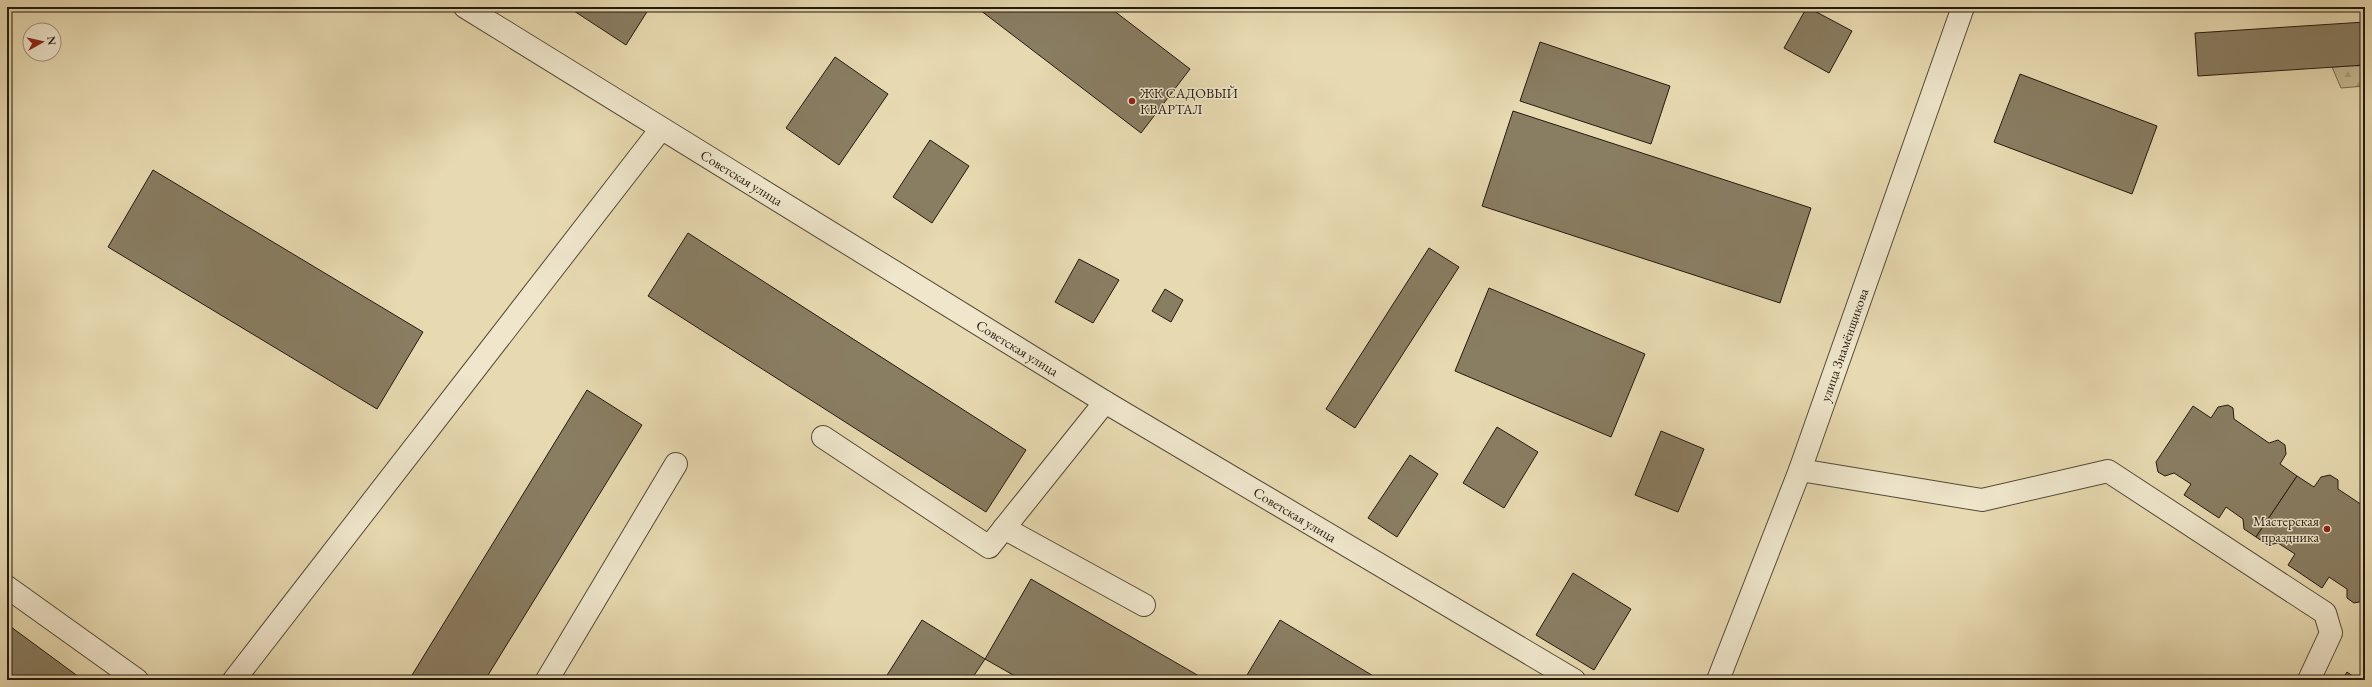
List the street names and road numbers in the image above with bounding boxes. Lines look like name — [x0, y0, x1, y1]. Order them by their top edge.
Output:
street label: Советская улица — [697, 145, 786, 210]
street label: улица Знамёнщикова — [1816, 285, 1872, 404]
street label: Советская улица — [973, 316, 1062, 380]
street label: Советская улица — [1250, 483, 1340, 546]

